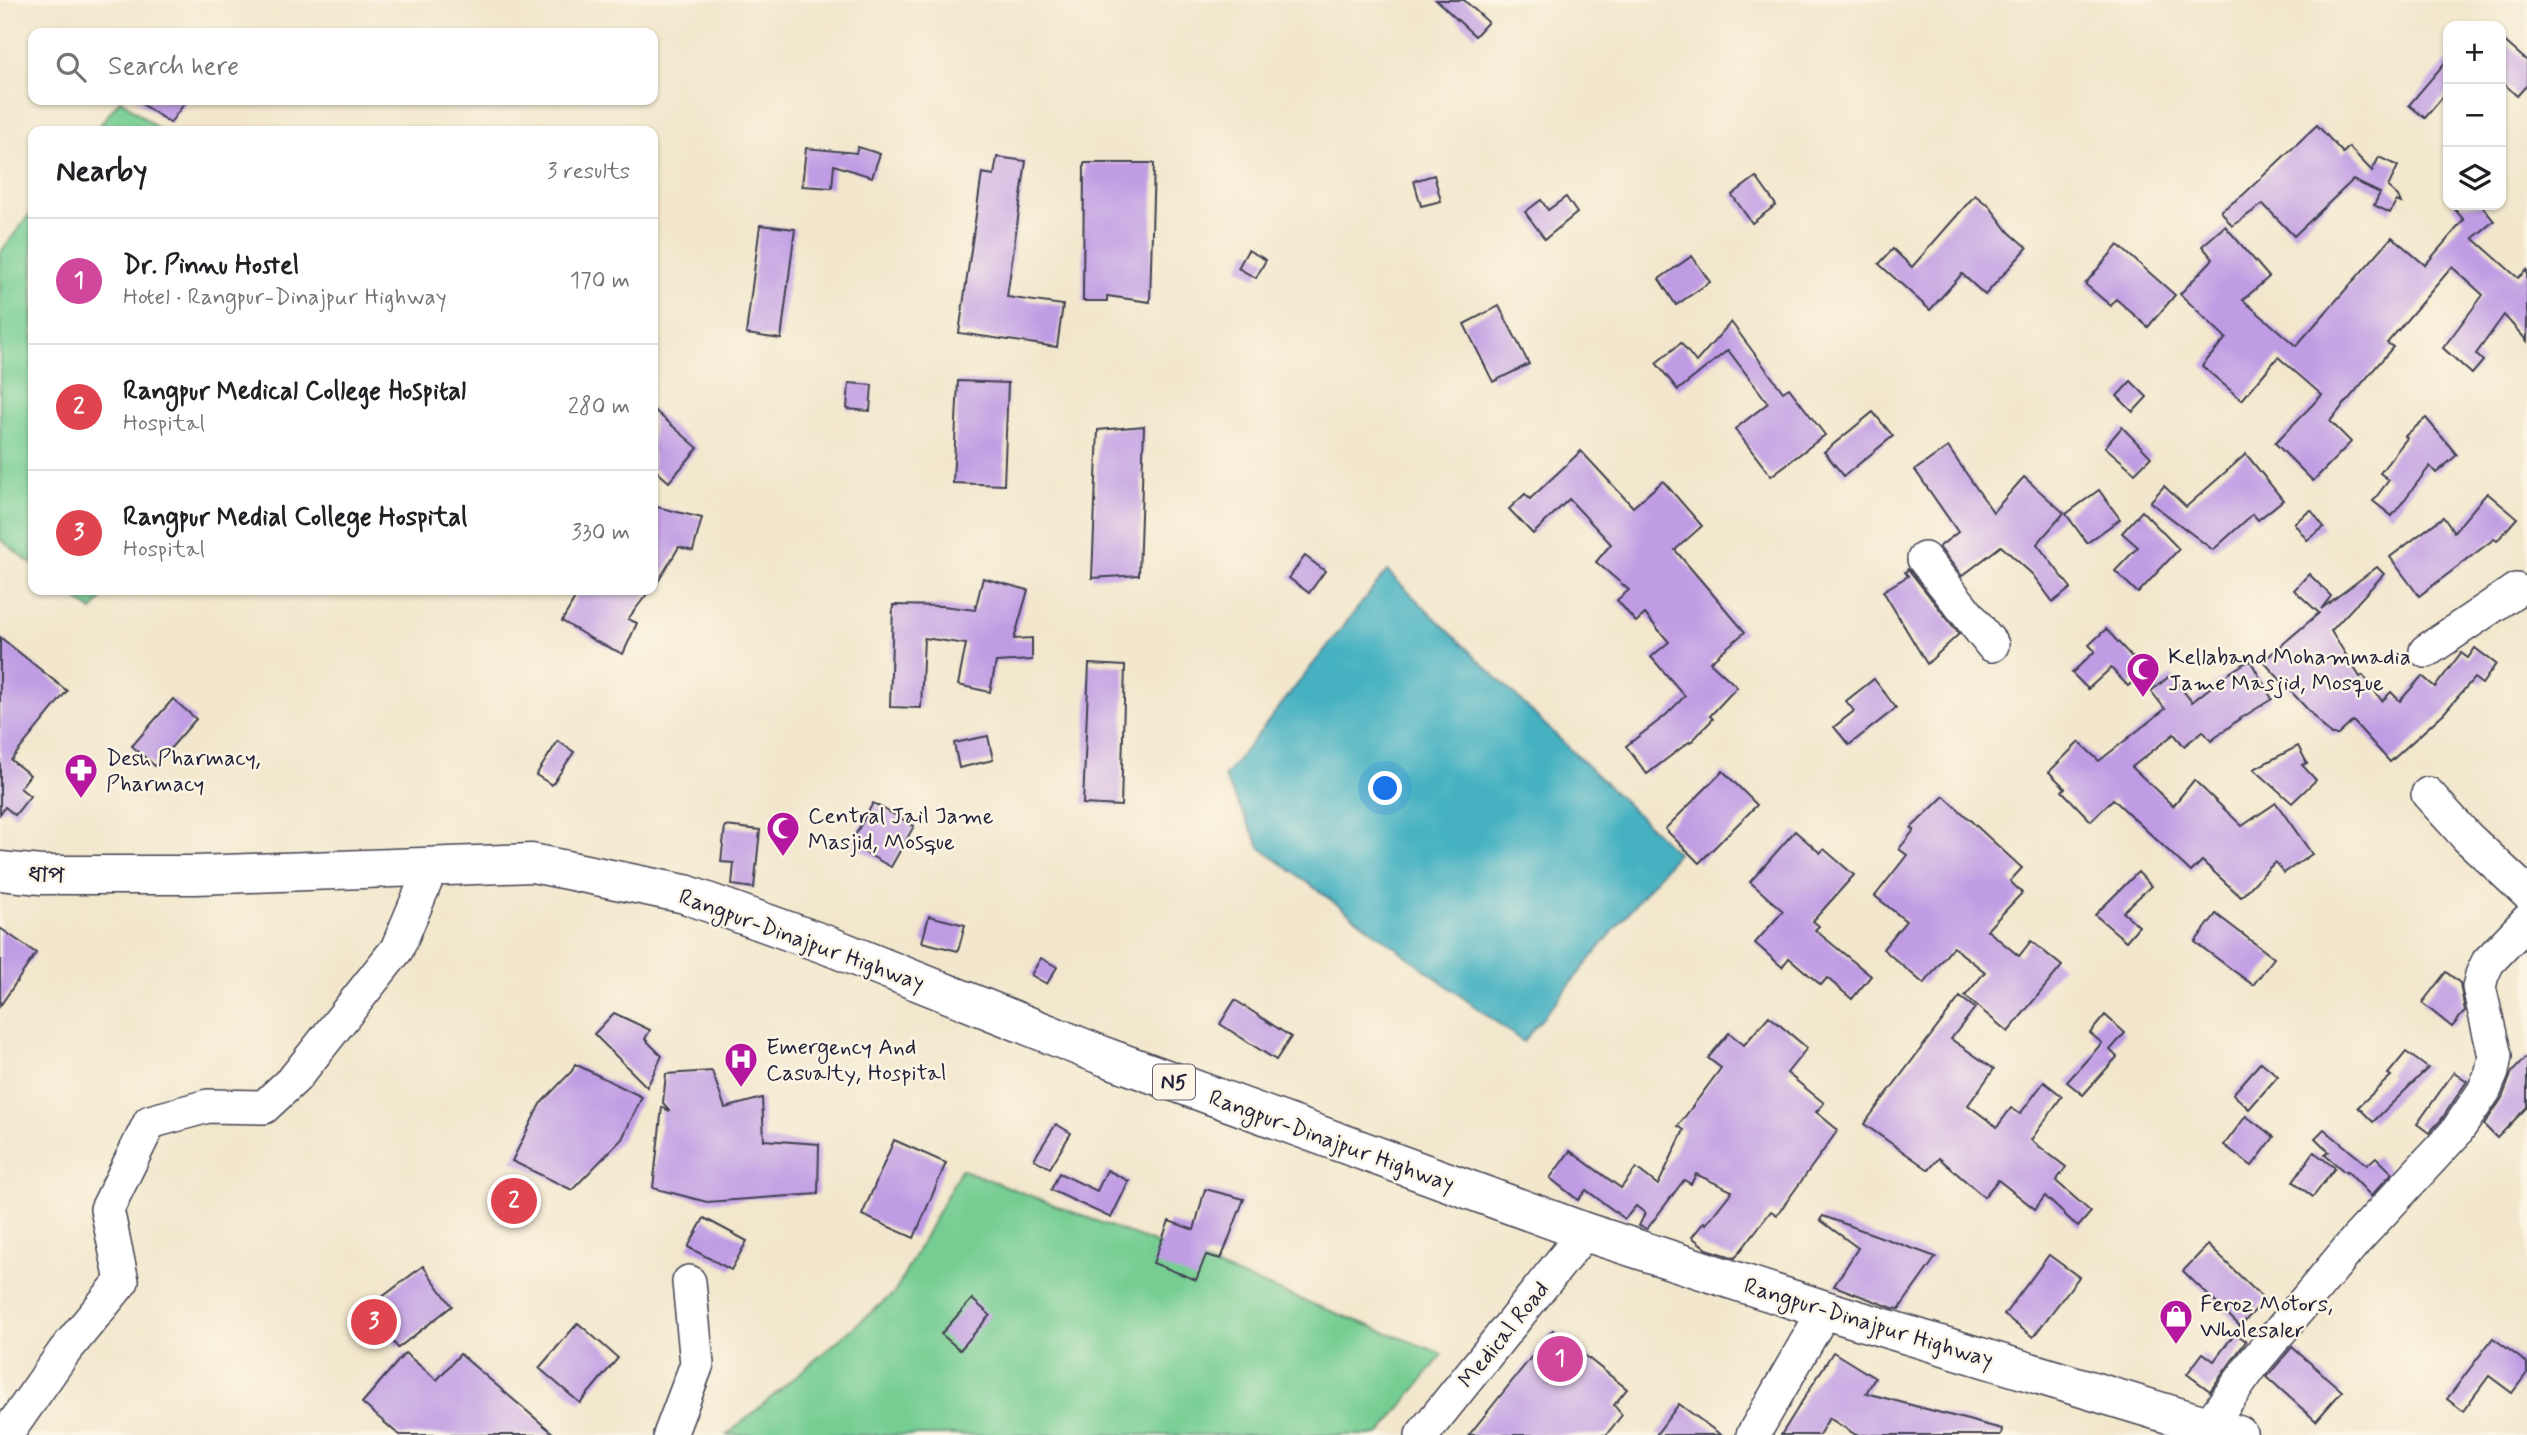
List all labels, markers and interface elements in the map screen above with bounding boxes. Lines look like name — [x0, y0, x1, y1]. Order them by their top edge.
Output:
map controls — [2443, 21, 2506, 210]
button: + — [2443, 21, 2506, 84]
search box — [28, 28, 658, 105]
icon: search — [52, 48, 90, 86]
text: Search here — [108, 50, 239, 84]
button: − — [2443, 84, 2506, 147]
button: layers — [2443, 147, 2506, 210]
text: Nearby — [56, 152, 147, 191]
text: 3 results — [547, 157, 630, 187]
text: Dr. Pinnu Hostel — [123, 249, 299, 283]
text: 1 — [74, 266, 84, 296]
text: 170 m — [570, 266, 630, 296]
text: Hotel · Rangpur-Dinajpur Highway — [123, 283, 447, 313]
text: Rangpur Medical College Hospital — [123, 375, 466, 409]
text: 2 — [73, 392, 85, 422]
text: 280 m — [568, 392, 630, 422]
text: Hospital — [123, 409, 205, 439]
text: Rangpur Medial College Hospital — [123, 501, 467, 535]
text: 3 — [74, 518, 84, 548]
text: 330 m — [572, 518, 630, 548]
text: Hospital — [123, 535, 205, 565]
place label: Kellaband Mohammadia Jame Masjid, Mosque — [2168, 643, 2411, 699]
mosque icon: Kellaband Mohammadia Jame Masjid, Mosque — [2124, 650, 2162, 699]
place label: Desh Pharmacy, Pharmacy — [106, 744, 261, 800]
pharmacy icon: Desh Pharmacy, Pharmacy — [62, 751, 100, 800]
your location — [1368, 771, 1402, 805]
place label: Central Jail Jame Masjid, Mosque — [808, 802, 994, 858]
mosque icon: Central Jail Jame Masjid, Mosque — [764, 809, 802, 858]
street label: ধাপ — [27, 860, 65, 892]
street label: Rangpur-Dinajpur Highway — [674, 882, 928, 1001]
place label: Emergency And Casualty, Hospital — [766, 1033, 947, 1089]
hospital icon: Emergency And Casualty, Hospital — [722, 1040, 760, 1089]
road number: N5 — [1153, 1064, 1195, 1100]
street label: Rangpur-Dinajpur Highway — [1204, 1083, 1458, 1202]
pin: 2 — [491, 1175, 537, 1227]
street label: Rangpur-Dinajpur Highway — [1740, 1272, 1997, 1378]
street label: Medical Road — [1452, 1276, 1557, 1395]
place label: Feroz Motors, Wholesaler — [2200, 1290, 2333, 1346]
pin: 3 — [351, 1296, 397, 1348]
shop icon: Feroz Motors, Wholesaler — [2157, 1297, 2195, 1346]
pin: 1 — [1537, 1333, 1583, 1385]

